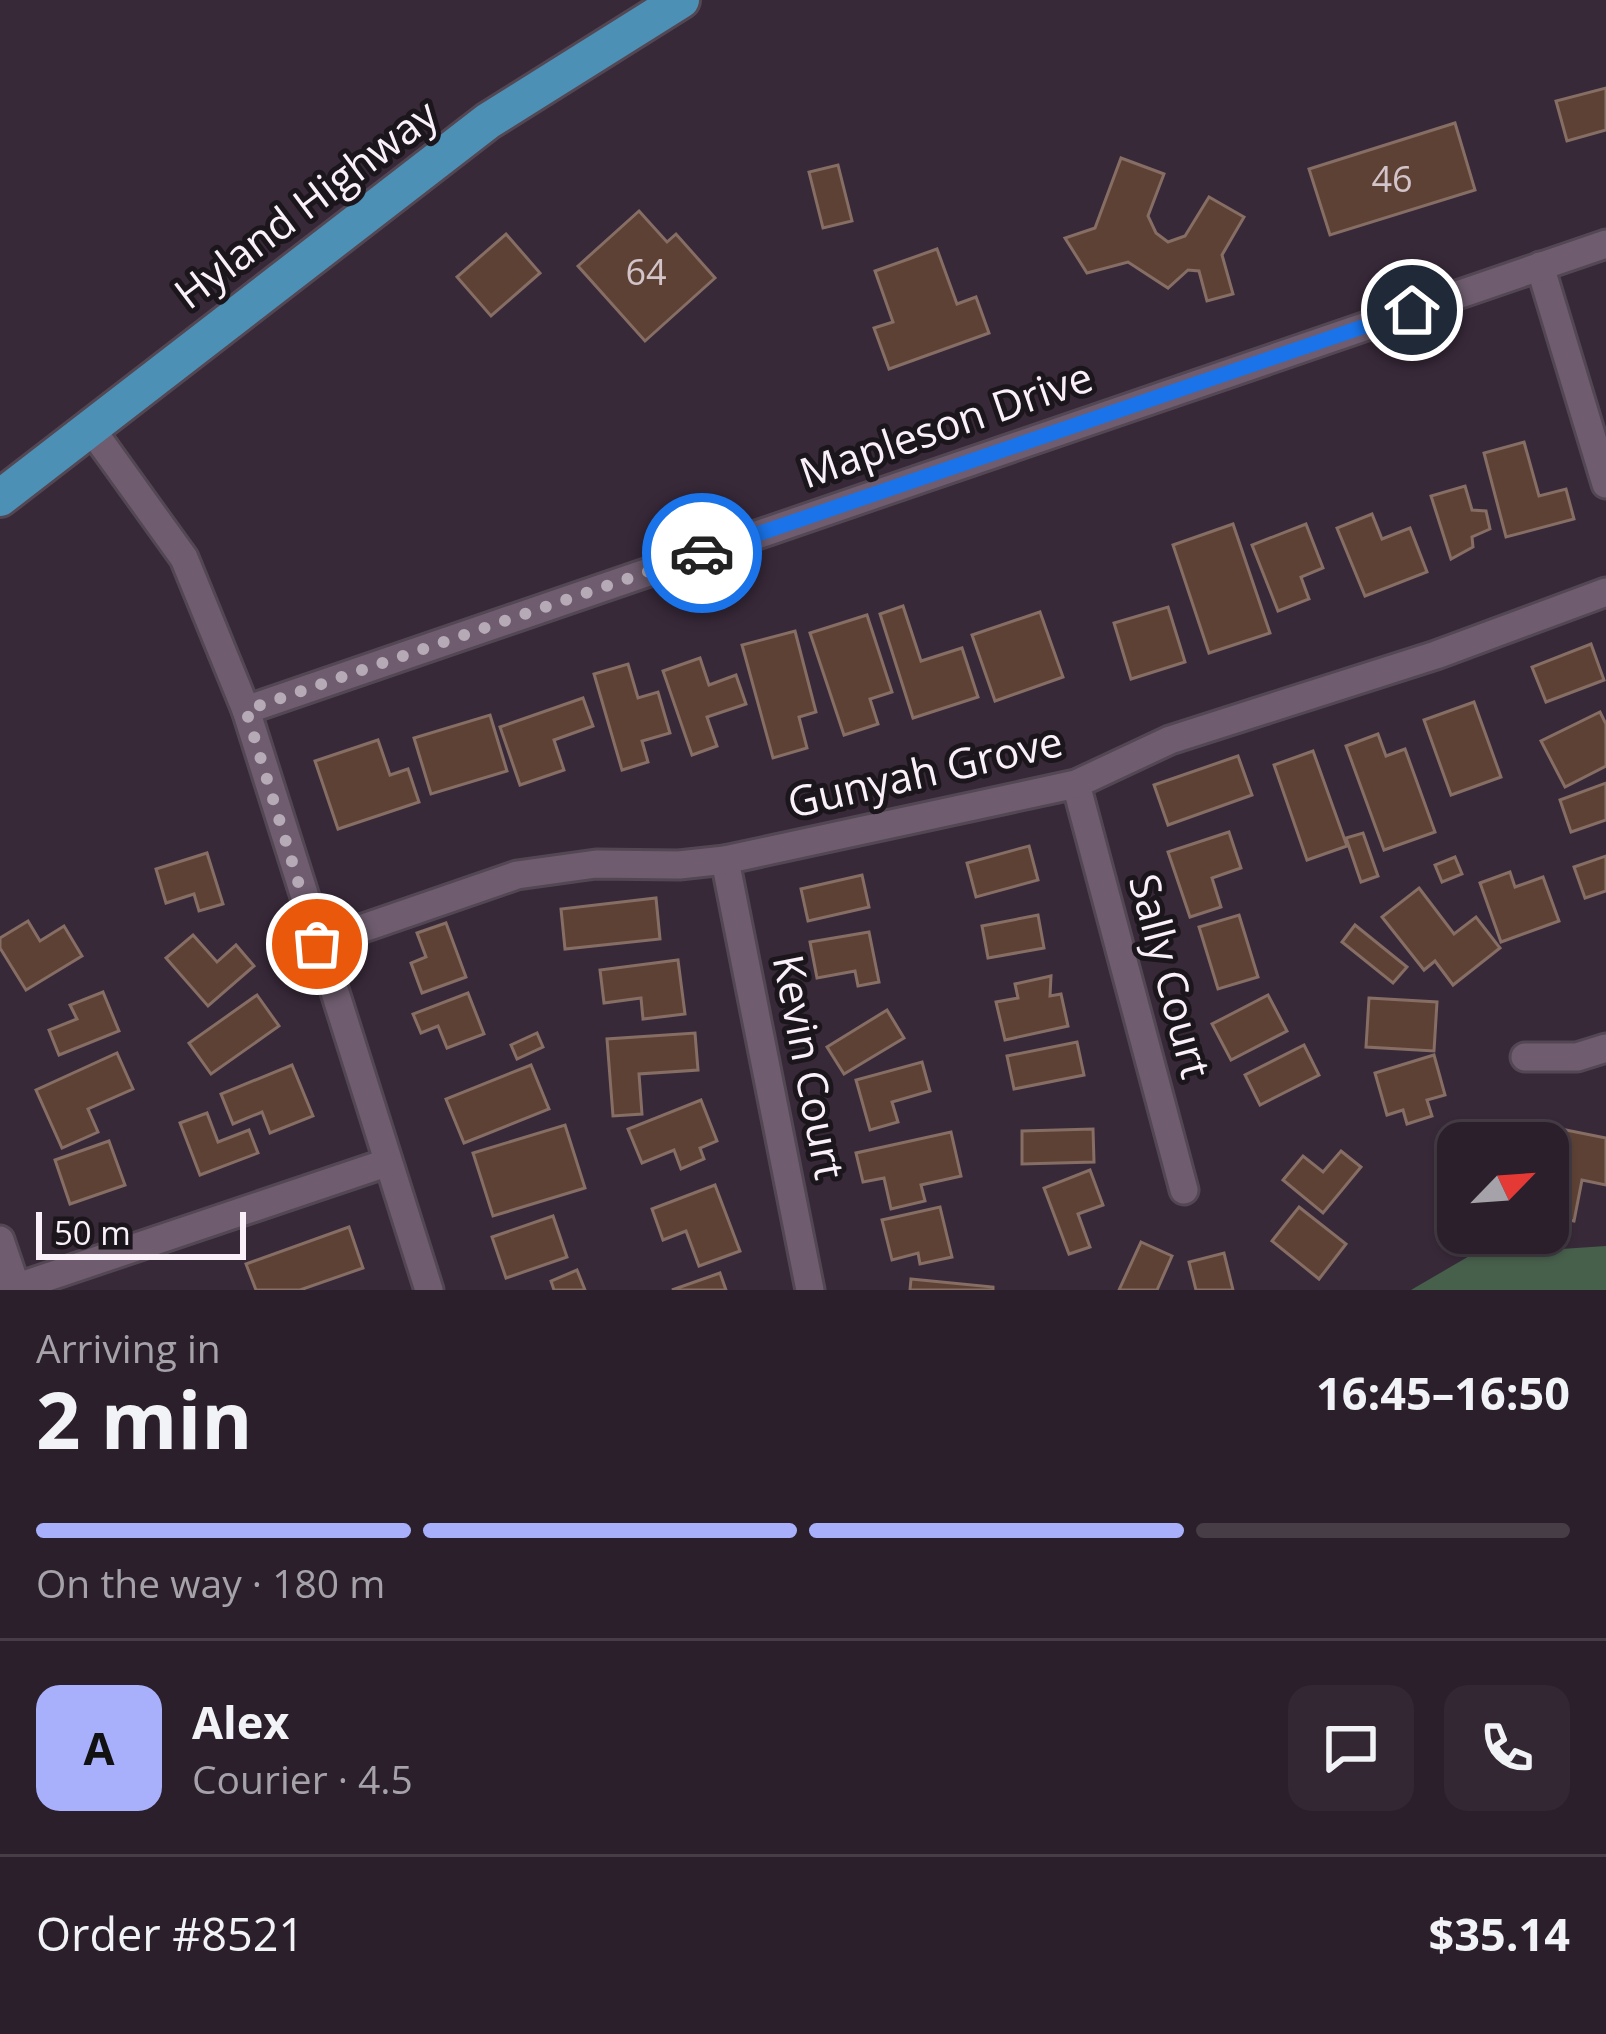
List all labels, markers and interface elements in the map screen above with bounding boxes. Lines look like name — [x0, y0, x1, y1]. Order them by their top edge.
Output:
street label: Hyland Highway — [162, 85, 449, 320]
house number: 46 — [1371, 154, 1413, 203]
house number: 64 — [625, 247, 667, 296]
pin — [1361, 259, 1463, 361]
icon: home — [1379, 277, 1445, 343]
street label: Mapleson Drive — [792, 347, 1099, 500]
courier — [642, 493, 762, 613]
icon: car — [669, 520, 735, 586]
street label: Gunyah Grove — [782, 711, 1068, 830]
street label: Sally Court — [1117, 867, 1226, 1084]
pin — [266, 893, 368, 995]
icon: bag — [284, 911, 350, 977]
street label: Kevin Court — [761, 950, 860, 1184]
north arrow — [1437, 1122, 1569, 1254]
map controls — [1437, 1122, 1569, 1254]
scale bar — [36, 1206, 246, 1259]
text: 50 m — [54, 1210, 131, 1255]
text: Arriving in — [36, 1321, 221, 1374]
text: 16:45–16:50 — [1316, 1362, 1570, 1423]
text: 2 min — [36, 1366, 253, 1472]
text: On the way · 180 m — [36, 1556, 385, 1609]
button: chat — [1288, 1685, 1414, 1811]
button: phone — [1444, 1685, 1570, 1811]
text: Alex — [192, 1691, 289, 1752]
text: A — [83, 1717, 115, 1778]
text: Courier · 4.5 — [192, 1752, 413, 1805]
text: Order #8521 — [36, 1903, 304, 1964]
text: $35.14 — [1429, 1903, 1570, 1964]

